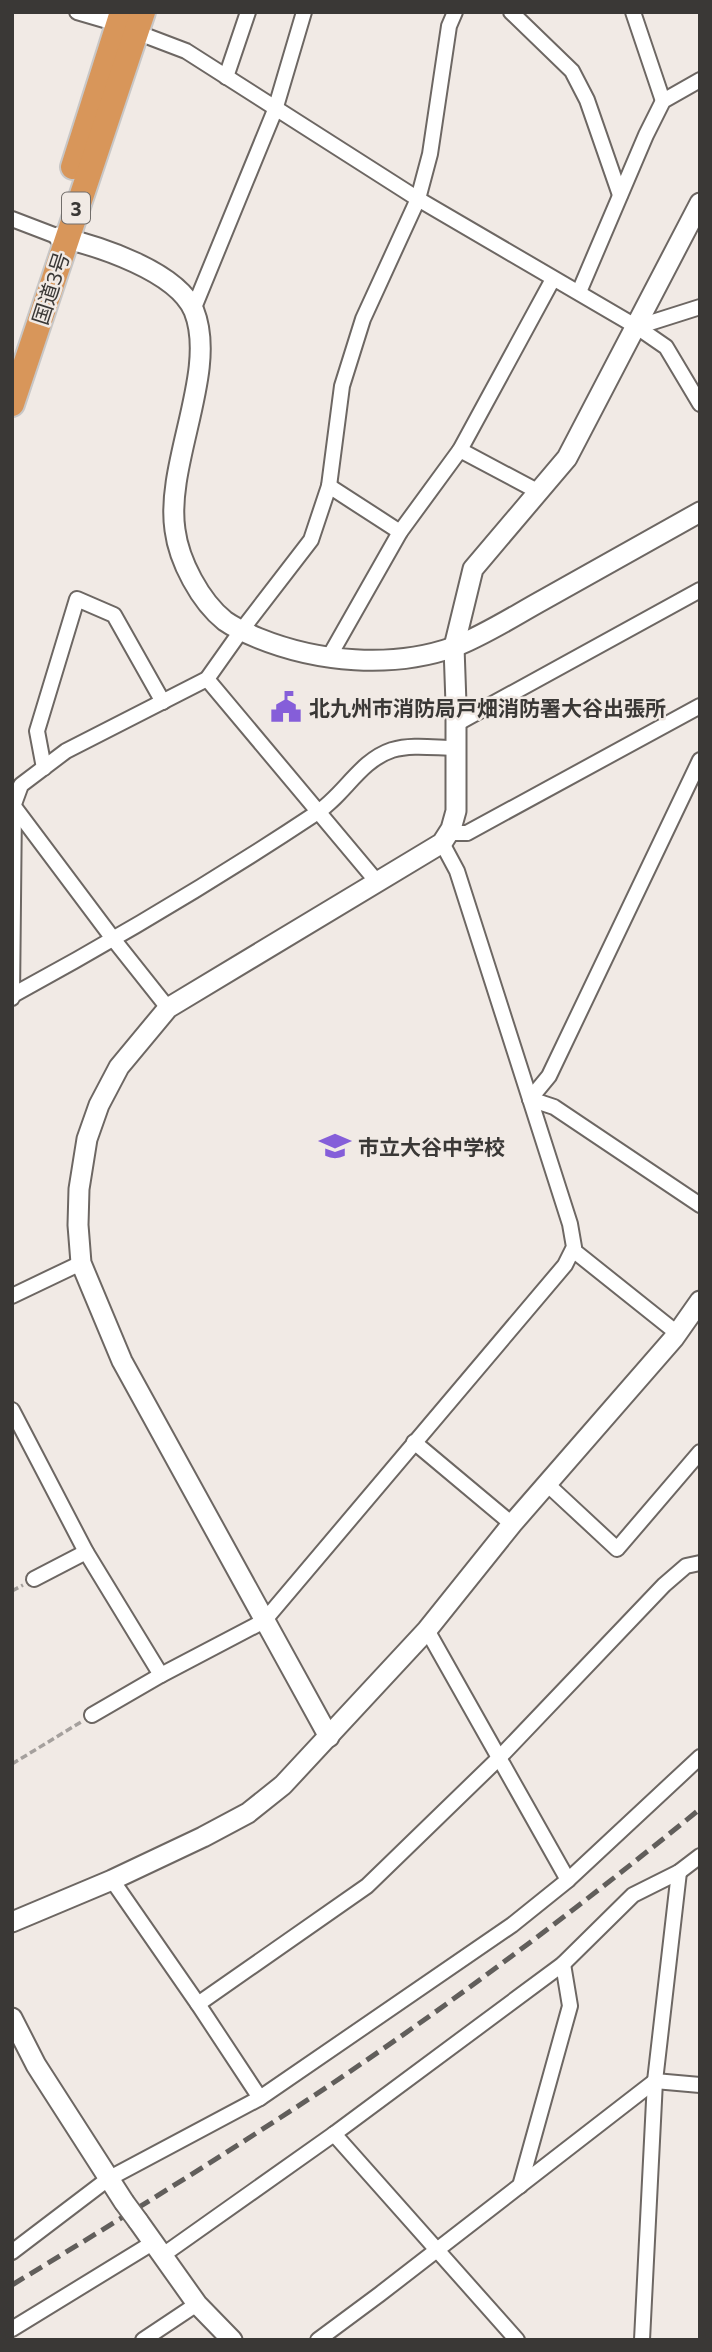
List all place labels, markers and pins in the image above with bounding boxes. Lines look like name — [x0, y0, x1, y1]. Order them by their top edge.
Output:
public building icon: 北九州市消防局戸畑消防署大谷出張所 — [269, 690, 303, 724]
place label: 北九州市消防局戸畑消防署大谷出張所 — [309, 695, 666, 720]
school or university icon: 市立大谷中学校 — [318, 1129, 352, 1163]
place label: 市立大谷中学校 — [358, 1134, 505, 1159]

